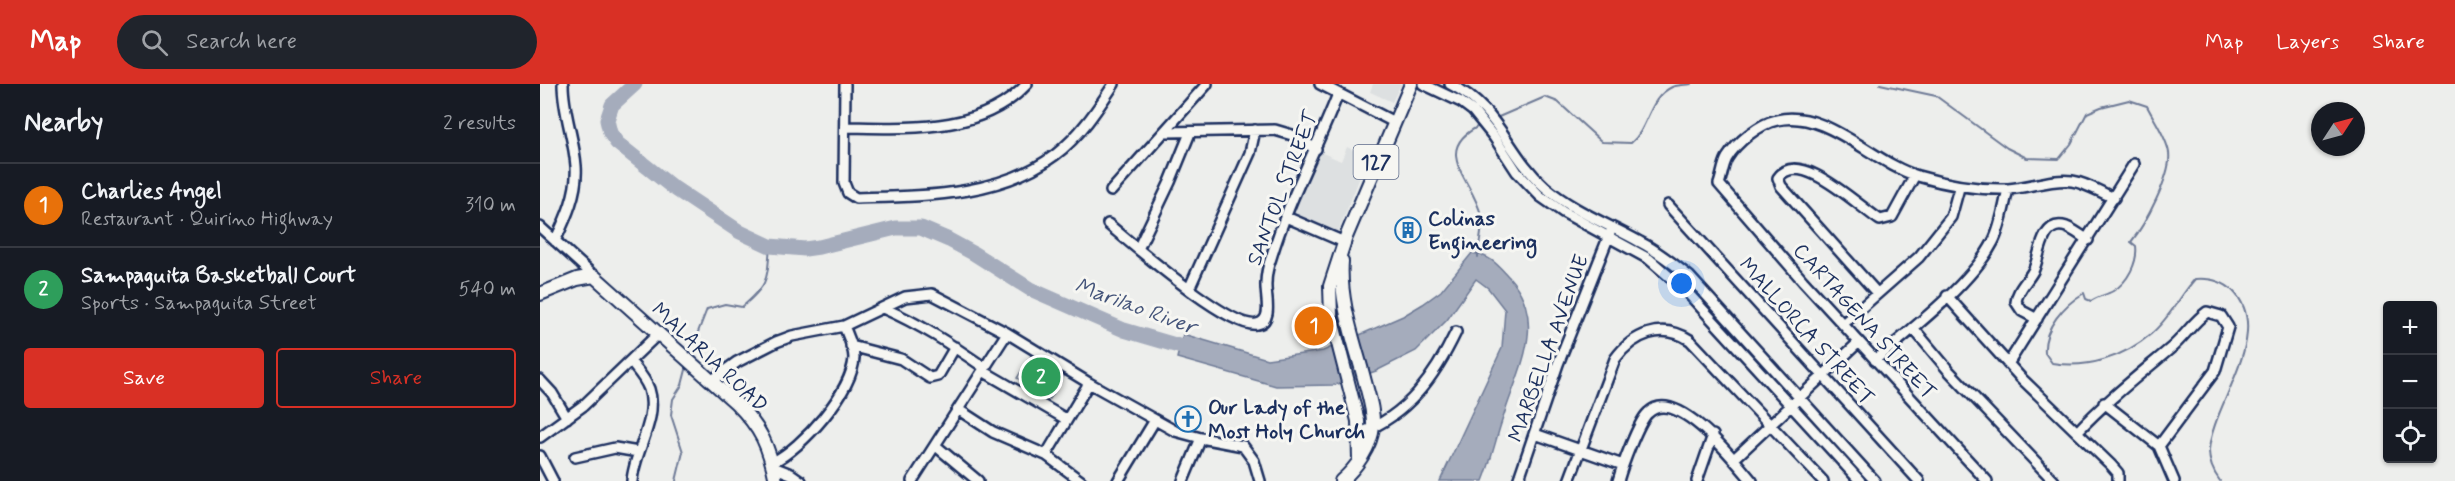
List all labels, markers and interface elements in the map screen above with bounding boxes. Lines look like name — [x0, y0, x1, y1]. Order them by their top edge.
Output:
search box — [117, 15, 537, 69]
text: Map — [30, 24, 81, 61]
icon: search — [138, 26, 171, 59]
text: Search here — [186, 28, 297, 56]
text: Map — [2205, 28, 2243, 56]
text: Layers — [2276, 28, 2339, 56]
text: Share — [2372, 28, 2425, 56]
north arrow — [2311, 102, 2365, 156]
text: Nearby — [24, 106, 103, 140]
street label: SANTOL STREET — [1241, 106, 1326, 270]
text: 2 results — [443, 110, 516, 137]
road number: 127 — [1354, 145, 1398, 179]
text: Charlies Angel — [81, 178, 222, 206]
text: 1 — [39, 192, 48, 219]
text: 310 m — [465, 192, 516, 219]
place label: Colinas Engineering — [1428, 205, 1537, 259]
text: Restaurant · Quirino Highway — [81, 206, 333, 233]
building icon: Colinas Engineering — [1393, 215, 1423, 245]
street label: CARTAGENA STREET — [1786, 237, 1942, 406]
street label: MARBELLA AVENUE — [1502, 251, 1596, 446]
street label: MALLORCA STREET — [1732, 252, 1880, 412]
text: Sampaguita Basketball Court — [81, 262, 356, 290]
your location — [1667, 269, 1696, 298]
water label: Marilao River — [1071, 272, 1202, 343]
text: 2 — [39, 276, 48, 303]
text: 540 m — [459, 276, 516, 303]
text: Sports · Sampaguita Street — [81, 290, 317, 317]
street label: MALARIA ROAD — [645, 296, 774, 419]
map controls — [2383, 301, 2437, 463]
button: + — [2383, 301, 2437, 355]
pin: 1 — [1294, 304, 1334, 348]
button: Save — [24, 348, 264, 408]
button: Share — [276, 348, 516, 408]
pin: 2 — [1022, 354, 1060, 400]
button: − — [2383, 355, 2437, 409]
place label: Our Lady of the Most Holy Church — [1208, 394, 1366, 446]
church icon: Our Lady of the Most Holy Church — [1173, 404, 1203, 434]
button: locate — [2383, 409, 2437, 463]

